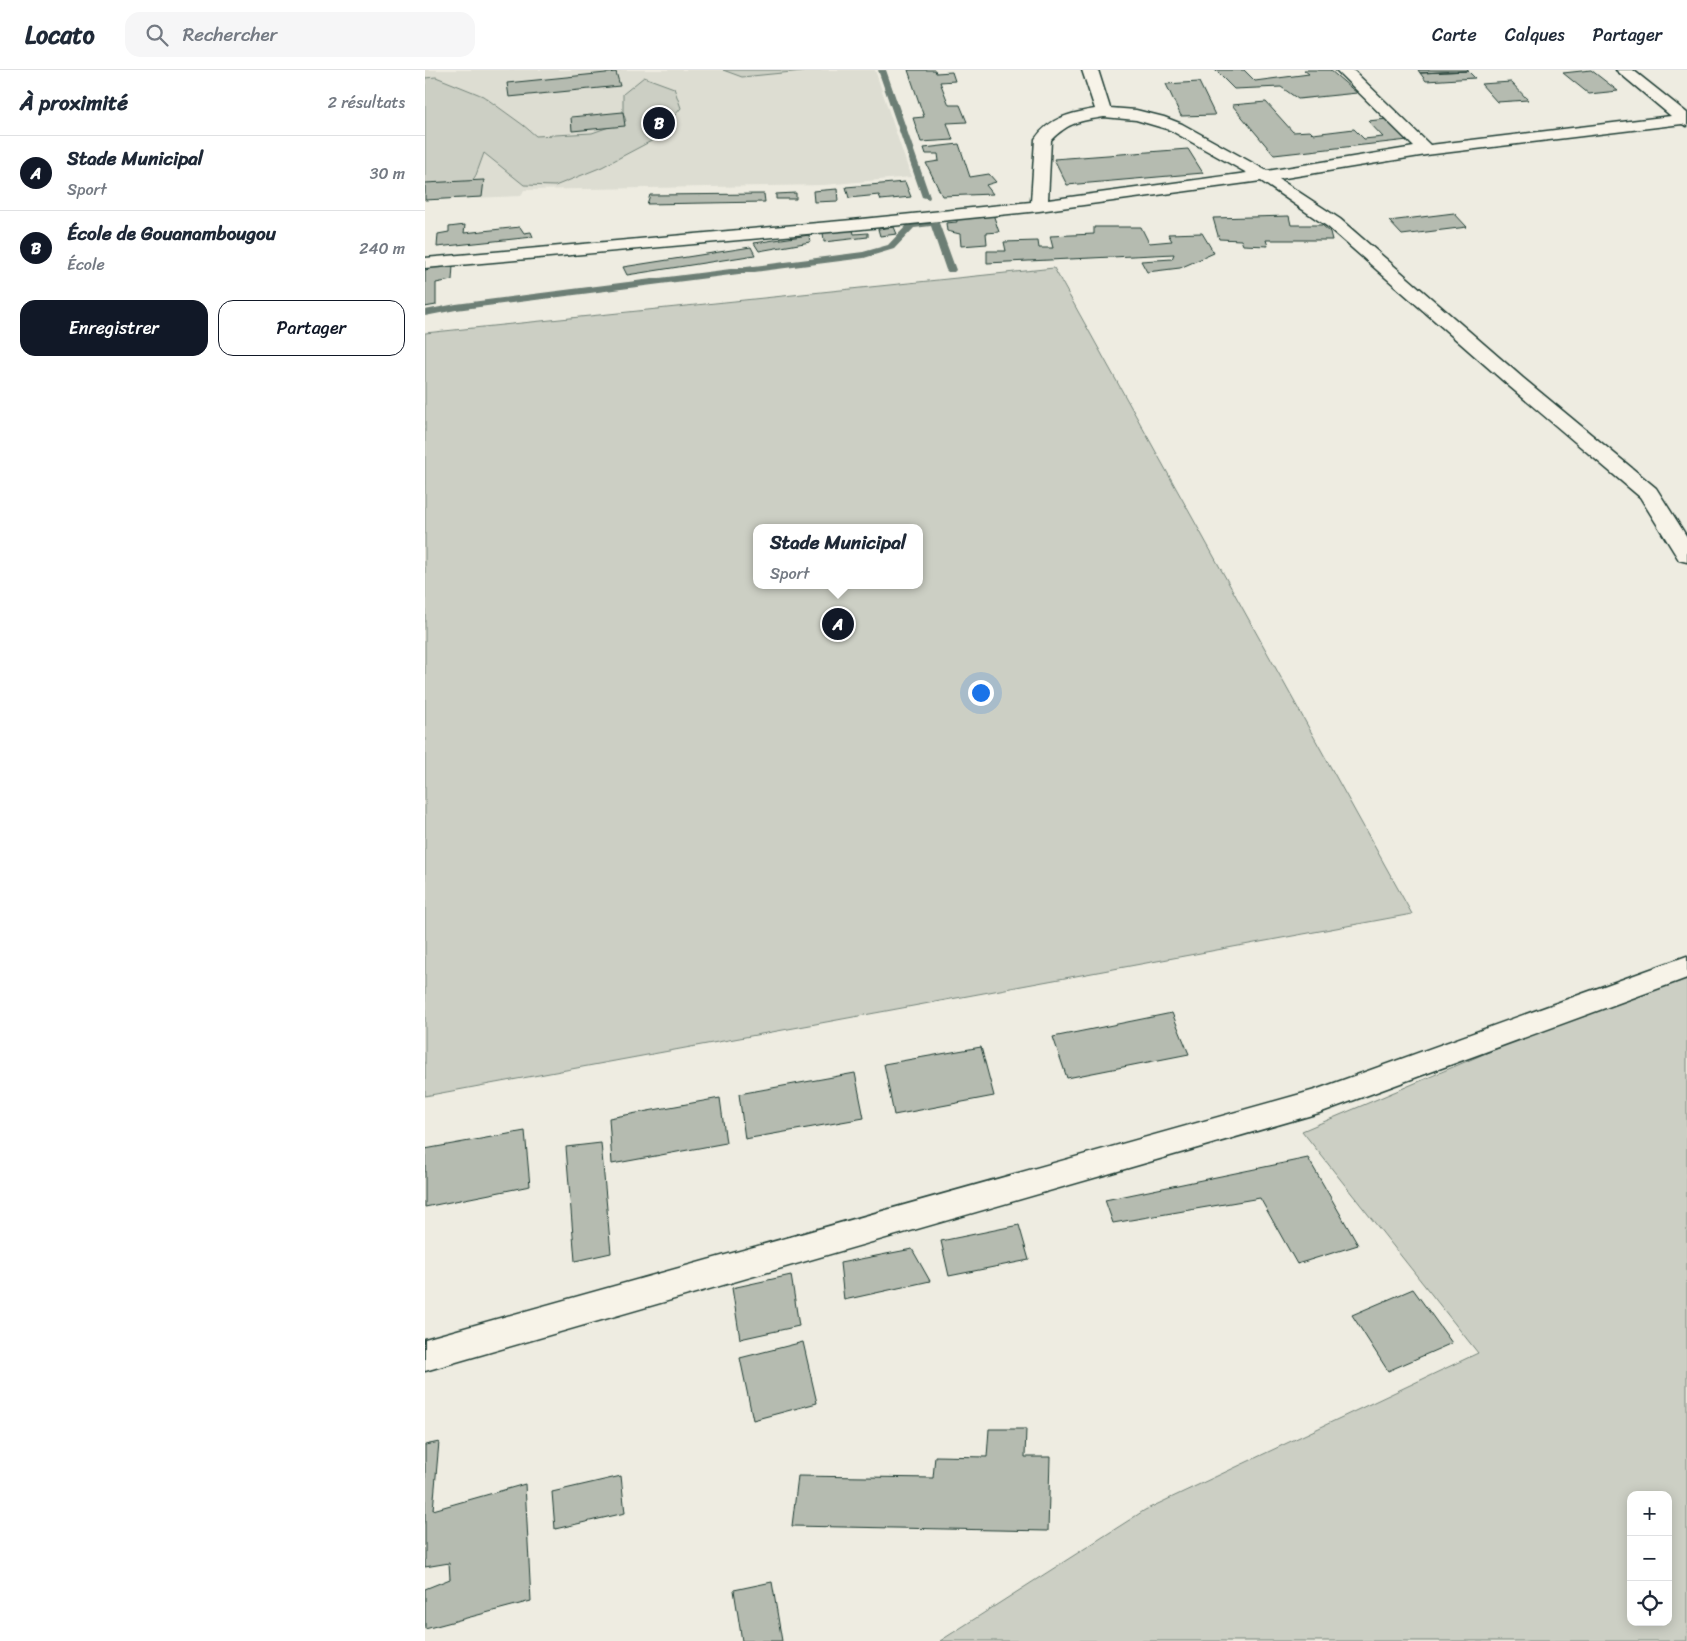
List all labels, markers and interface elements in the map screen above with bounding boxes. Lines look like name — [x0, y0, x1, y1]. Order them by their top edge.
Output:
search box — [125, 12, 475, 57]
text: Locato — [25, 14, 95, 56]
text: Rechercher — [183, 18, 277, 51]
text: Carte — [1432, 19, 1477, 51]
text: Calques — [1505, 19, 1565, 51]
text: Partager — [1593, 19, 1662, 51]
icon: search — [143, 21, 171, 49]
text: À proximité — [20, 84, 128, 122]
text: 2 résultats — [328, 88, 405, 117]
pin: B — [643, 104, 675, 142]
text: Stade Municipal — [67, 142, 203, 175]
text: A — [31, 159, 41, 188]
text: 30 m — [370, 159, 405, 188]
text: Sport — [67, 175, 107, 204]
text: École de Gouanambougou — [67, 217, 276, 250]
text: B — [31, 234, 41, 263]
text: 240 m — [359, 234, 405, 263]
text: École — [67, 250, 105, 279]
button: Enregistrer — [20, 300, 208, 356]
button: Partager — [218, 300, 405, 356]
popup — [753, 524, 923, 589]
text: Stade Municipal — [770, 526, 906, 559]
text: Sport — [770, 559, 810, 588]
pin: A — [822, 605, 854, 643]
your location — [968, 680, 994, 706]
map controls — [1627, 1491, 1672, 1626]
button: + — [1627, 1491, 1672, 1536]
button: − — [1627, 1536, 1672, 1581]
button: locate — [1627, 1581, 1672, 1626]

